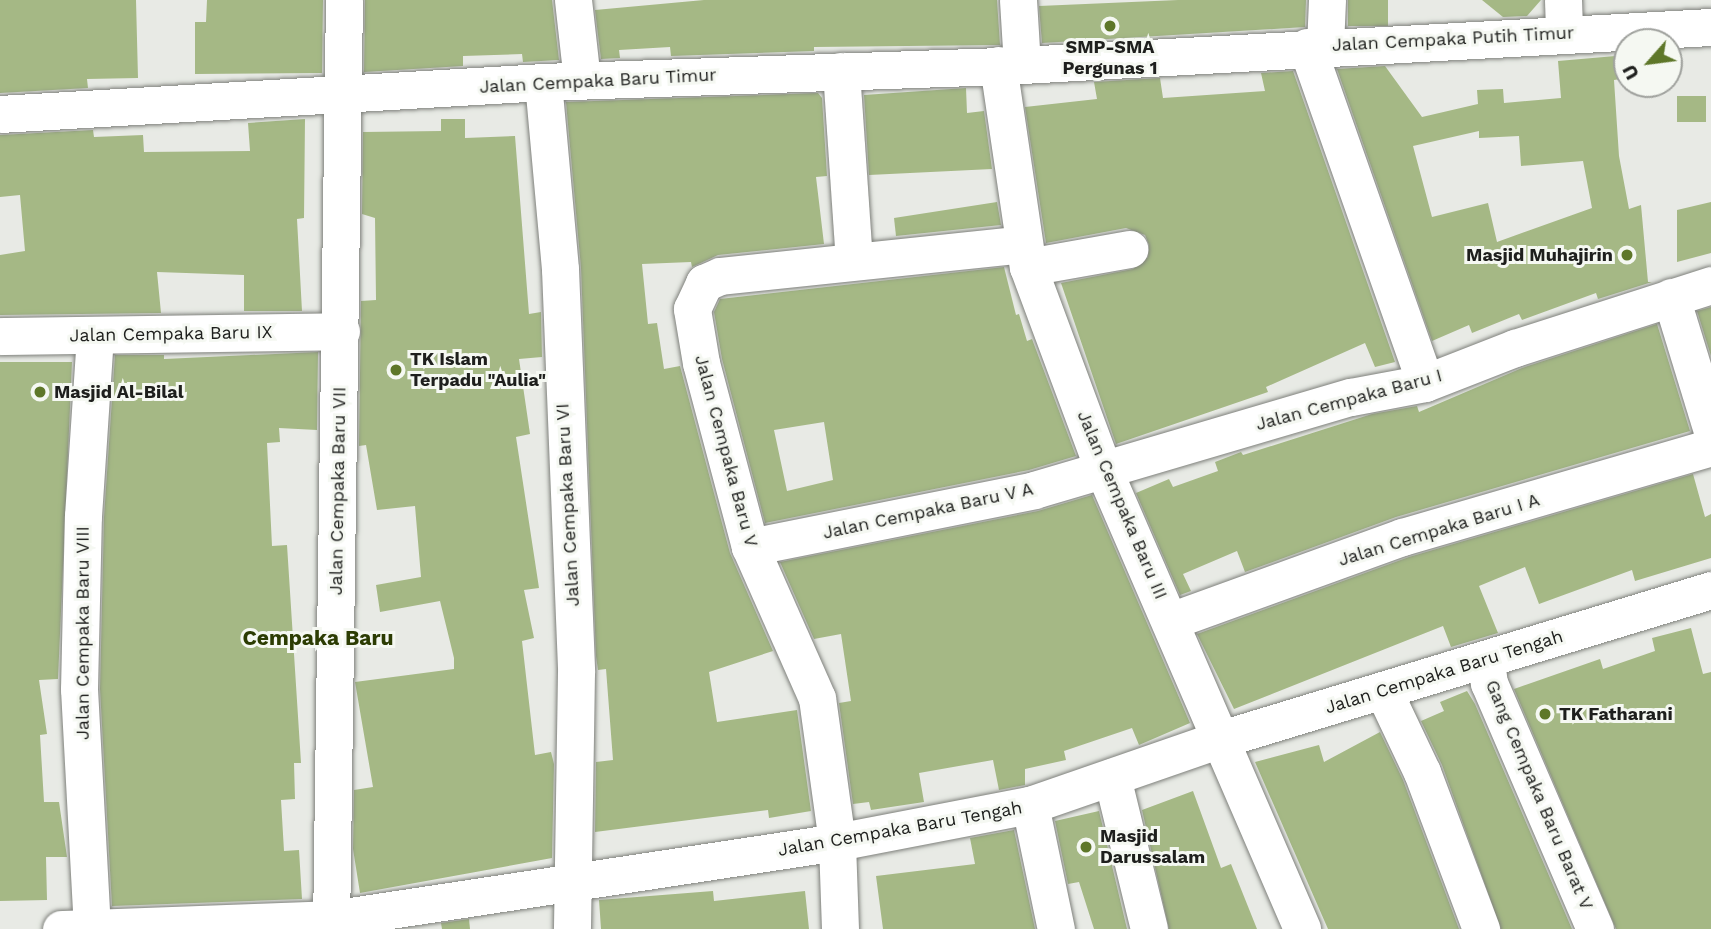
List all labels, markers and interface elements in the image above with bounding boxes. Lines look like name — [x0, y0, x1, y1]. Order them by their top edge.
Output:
marker: SMP-SMA Pergunas 1 — [1102, 18, 1118, 34]
street label: Jalan Cempaka Putih Timur — [1331, 22, 1575, 56]
north arrow — [1613, 28, 1683, 98]
place label: SMP-SMA Pergunas 1 — [1062, 37, 1158, 80]
text: U — [1617, 61, 1644, 84]
street label: Jalan Cempaka Baru Timur — [478, 64, 718, 98]
place label: Masjid Muhajirin — [1466, 244, 1613, 266]
marker: Masjid Muhajirin — [1619, 247, 1635, 263]
street label: Jalan Cempaka Baru IX — [69, 321, 273, 347]
place label: TK Islam Terpadu "Aulia" — [410, 349, 546, 392]
street label: Jalan Cempaka Baru V — [690, 352, 762, 550]
marker: TK Islam Terpadu "Aulia" — [388, 362, 404, 378]
street label: Jalan Cempaka Baru I — [1253, 365, 1445, 435]
place label: Masjid Al-Bilal — [54, 381, 184, 403]
marker: Masjid Al-Bilal — [32, 384, 48, 400]
street label: Jalan Cempaka Baru VII — [325, 386, 351, 596]
street label: Jalan Cempaka Baru VI — [552, 402, 584, 608]
street label: Jalan Cempaka Baru III — [1072, 407, 1172, 603]
street label: Jalan Cempaka Baru V A — [820, 478, 1036, 544]
street label: Jalan Cempaka Baru I A — [1335, 489, 1543, 571]
street label: Jalan Cempaka Baru VIII — [72, 526, 94, 740]
district label: Cempaka Baru — [242, 625, 394, 651]
street label: Jalan Cempaka Baru Tengah — [1322, 625, 1566, 719]
street label: Gang Cempaka Baru Barat V — [1481, 676, 1597, 914]
place label: TK Fatharani — [1559, 703, 1673, 725]
marker: TK Fatharani — [1537, 706, 1553, 722]
street label: Jalan Cempaka Baru Tengah — [776, 797, 1024, 861]
place label: Masjid Darussalam — [1100, 826, 1205, 868]
marker: Masjid Darussalam — [1078, 839, 1094, 855]

